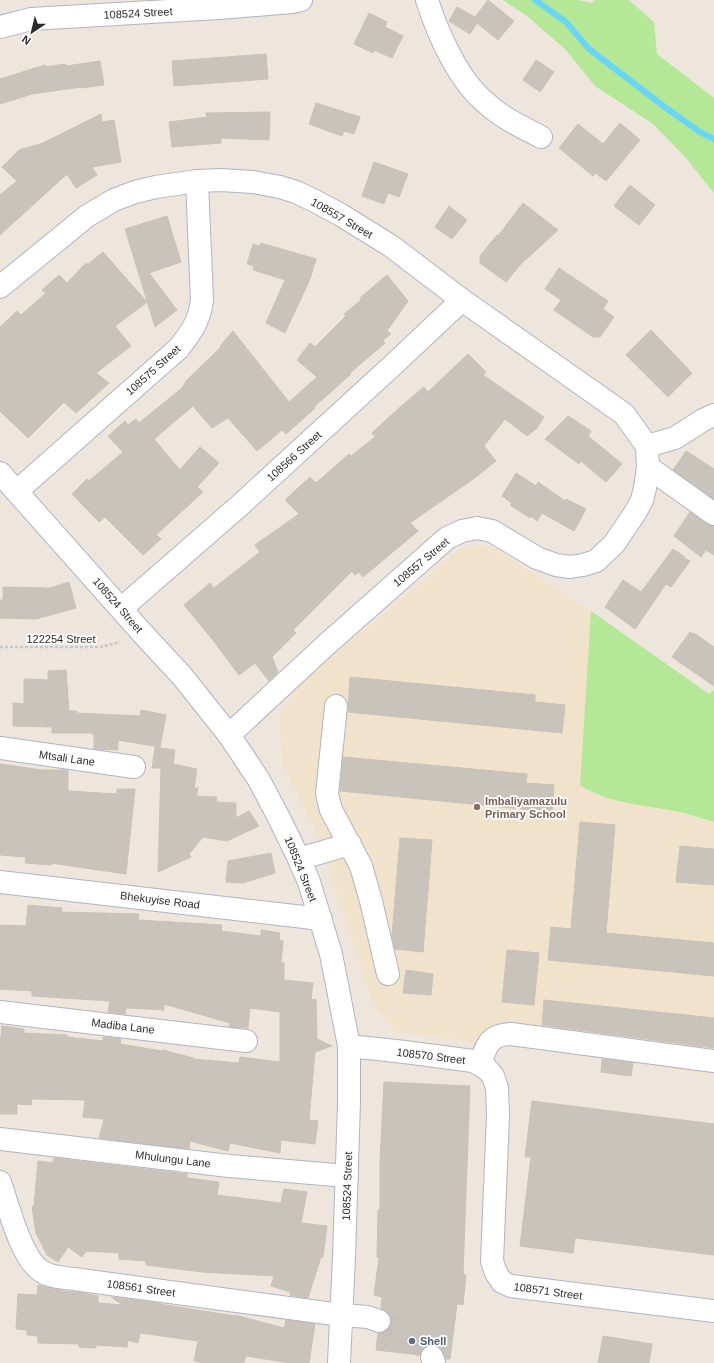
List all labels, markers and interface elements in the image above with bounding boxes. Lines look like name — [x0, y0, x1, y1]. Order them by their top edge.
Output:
street label: 108524 Street — [103, 5, 173, 21]
north arrow — [12, 12, 52, 52]
text: N — [20, 33, 33, 47]
street label: 108557 Street — [309, 196, 375, 240]
street label: 108575 Street — [123, 342, 183, 398]
street label: 108566 Street — [264, 428, 324, 484]
street label: 108557 Street — [391, 535, 451, 589]
street label: 108524 Street — [91, 575, 145, 635]
street label: 122254 Street — [26, 633, 96, 645]
street label: Mtsali Lane — [38, 748, 96, 768]
place label: Imbaliyamazulu Primary School — [485, 795, 567, 820]
marker: Imbaliyamazulu Primary School — [472, 802, 482, 812]
street label: 108524 Street — [282, 835, 320, 903]
street label: Bhekuyise Road — [120, 889, 200, 911]
street label: Madiba Lane — [91, 1016, 155, 1036]
street label: 108570 Street — [396, 1046, 466, 1066]
street label: Mhulungu Lane — [135, 1148, 211, 1170]
street label: 108524 Street — [340, 1151, 354, 1221]
street label: 108561 Street — [106, 1277, 176, 1299]
street label: 108571 Street — [513, 1280, 583, 1302]
place label: Shell — [420, 1335, 446, 1347]
marker: Shell — [407, 1336, 417, 1346]

